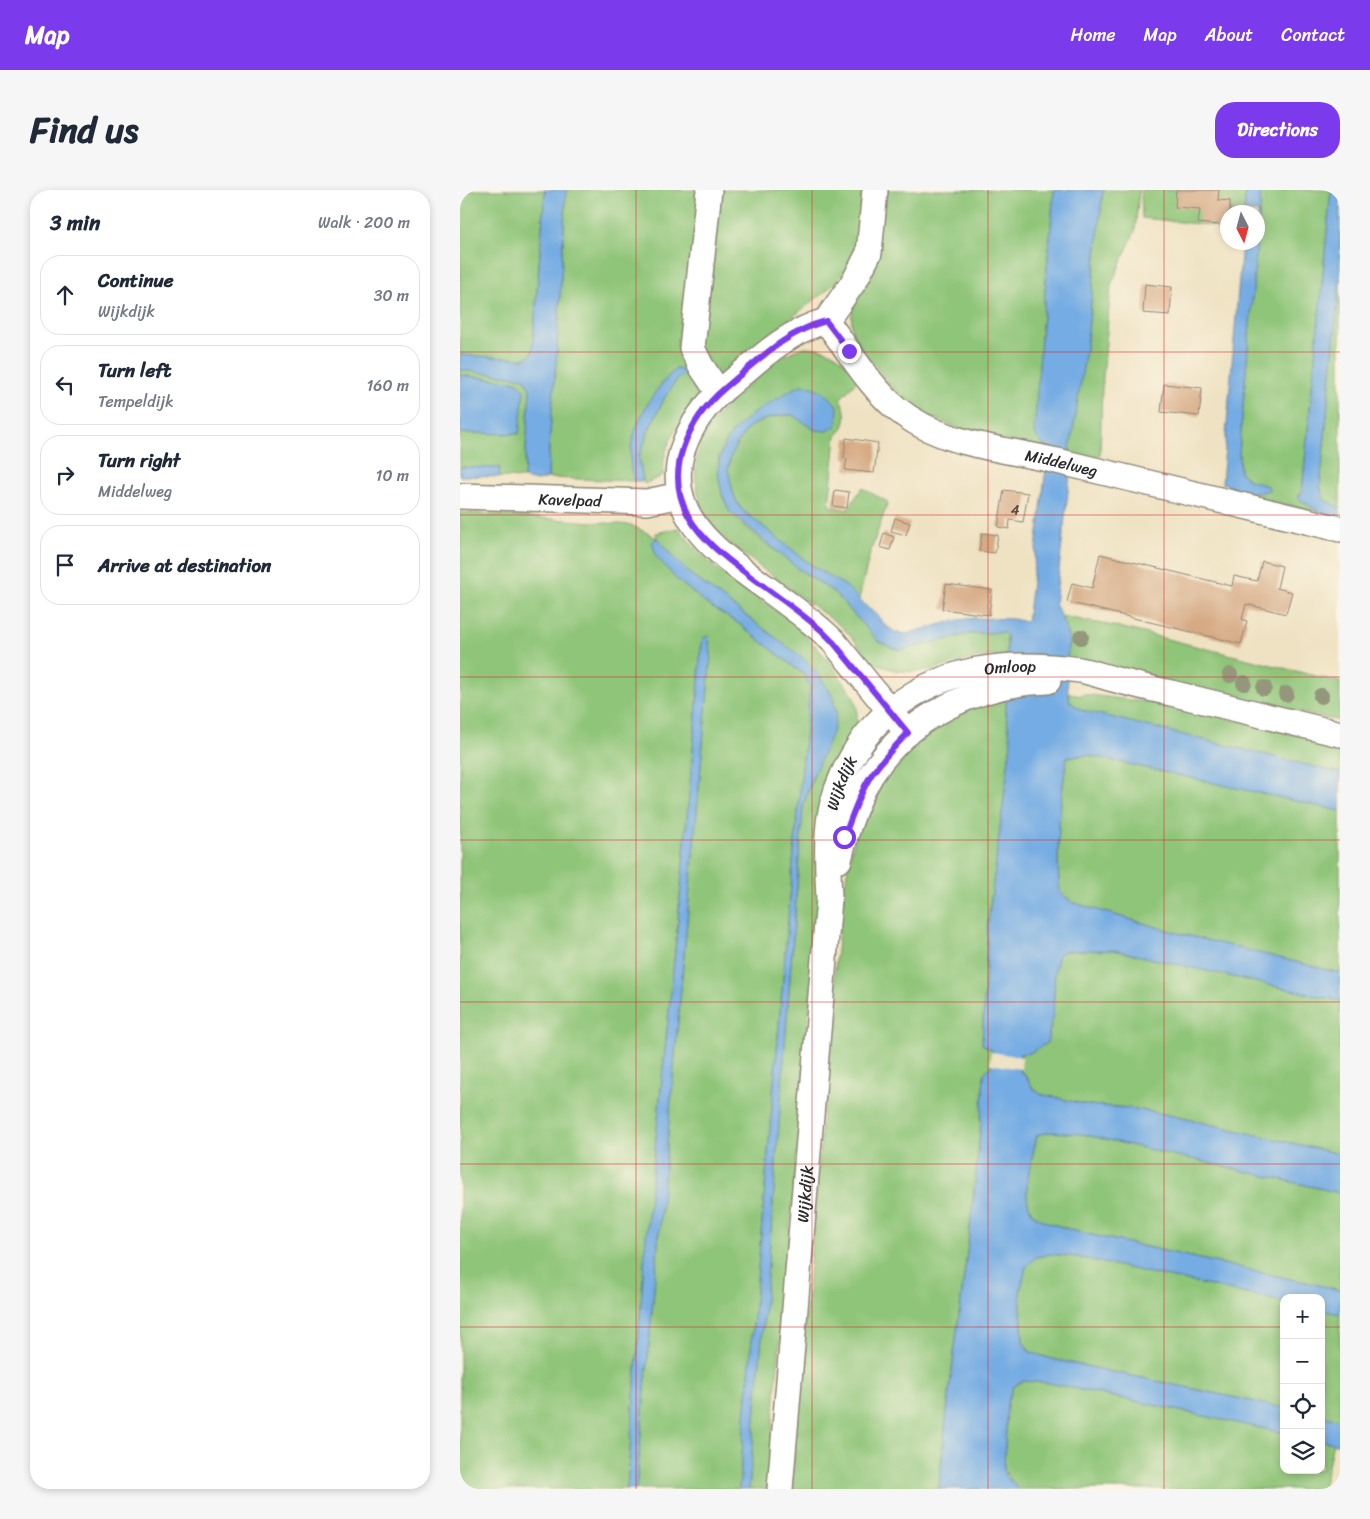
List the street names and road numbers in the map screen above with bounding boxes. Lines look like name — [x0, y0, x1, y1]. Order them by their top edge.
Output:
street label: Middelweg — [1023, 440, 1101, 485]
street label: Kavelpad — [538, 484, 603, 515]
street label: Omloop — [982, 651, 1037, 683]
street label: Wijkdijk — [817, 750, 865, 814]
street label: Wijkdijk — [788, 1164, 821, 1224]

